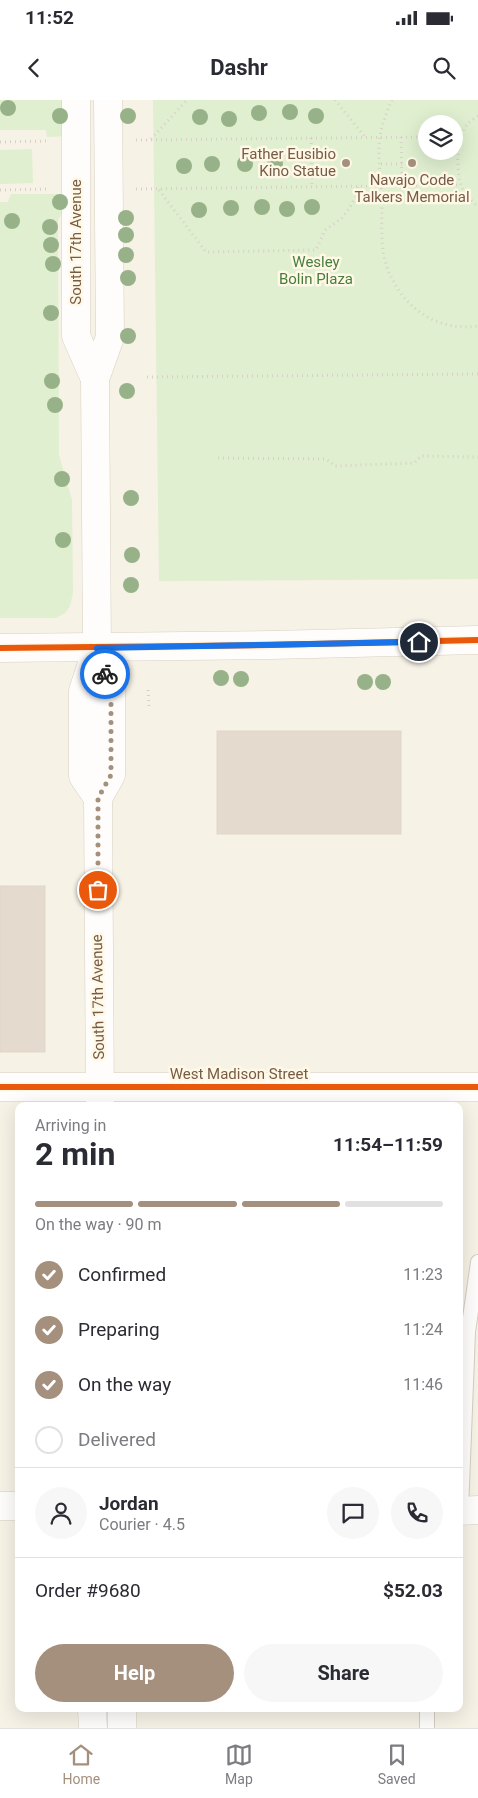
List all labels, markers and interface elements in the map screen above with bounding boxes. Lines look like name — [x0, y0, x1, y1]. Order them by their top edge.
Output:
text: 11:52 — [25, 6, 74, 29]
icon: back — [20, 54, 48, 82]
icon: search — [430, 54, 458, 82]
text: Dashr — [210, 55, 268, 80]
map controls — [418, 115, 463, 160]
button: layers — [418, 115, 463, 160]
place label: Father Eusibio Kino Statue — [241, 145, 336, 180]
marker: Father Eusibio Kino Statue — [340, 157, 352, 169]
marker: Navajo Code Talkers Memorial — [406, 157, 418, 169]
place label: Navajo Code Talkers Memorial — [354, 171, 470, 206]
street label: South 17th Avenue — [67, 179, 85, 305]
park label: Wesley Bolin Plaza — [279, 253, 353, 288]
pin — [398, 621, 440, 663]
icon: home — [405, 628, 433, 656]
courier — [80, 649, 130, 699]
icon: bike — [91, 660, 119, 688]
pin — [77, 869, 119, 911]
icon: bag — [84, 876, 112, 904]
street label: South 17th Avenue — [88, 934, 108, 1060]
street label: West Madison Street — [170, 1065, 308, 1083]
text: Arriving in — [35, 1116, 106, 1135]
text: 11:54–11:59 — [333, 1133, 443, 1156]
text: 2 min — [35, 1135, 115, 1173]
text: On the way · 90 m — [35, 1215, 162, 1234]
icon: check — [35, 1261, 63, 1289]
text: Confirmed — [78, 1263, 166, 1286]
text: 11:23 — [403, 1265, 443, 1284]
icon: check — [35, 1316, 63, 1344]
text: Preparing — [78, 1318, 160, 1341]
text: 11:24 — [403, 1320, 443, 1339]
icon: check — [35, 1371, 63, 1399]
text: On the way — [78, 1373, 171, 1396]
text: 11:46 — [403, 1375, 443, 1394]
text: Delivered — [78, 1428, 156, 1451]
button: person — [35, 1487, 87, 1539]
button: chat — [327, 1487, 379, 1539]
button: phone — [391, 1487, 443, 1539]
text: Jordan — [99, 1492, 159, 1515]
text: Courier · 4.5 — [99, 1515, 185, 1534]
text: Order #9680 — [35, 1579, 141, 1602]
text: $52.03 — [383, 1579, 443, 1602]
button: Help — [35, 1644, 234, 1702]
button: Share — [244, 1644, 443, 1702]
tab: Home — [62, 1741, 100, 1787]
tab: Map — [225, 1741, 253, 1787]
tab: Saved — [378, 1741, 416, 1787]

